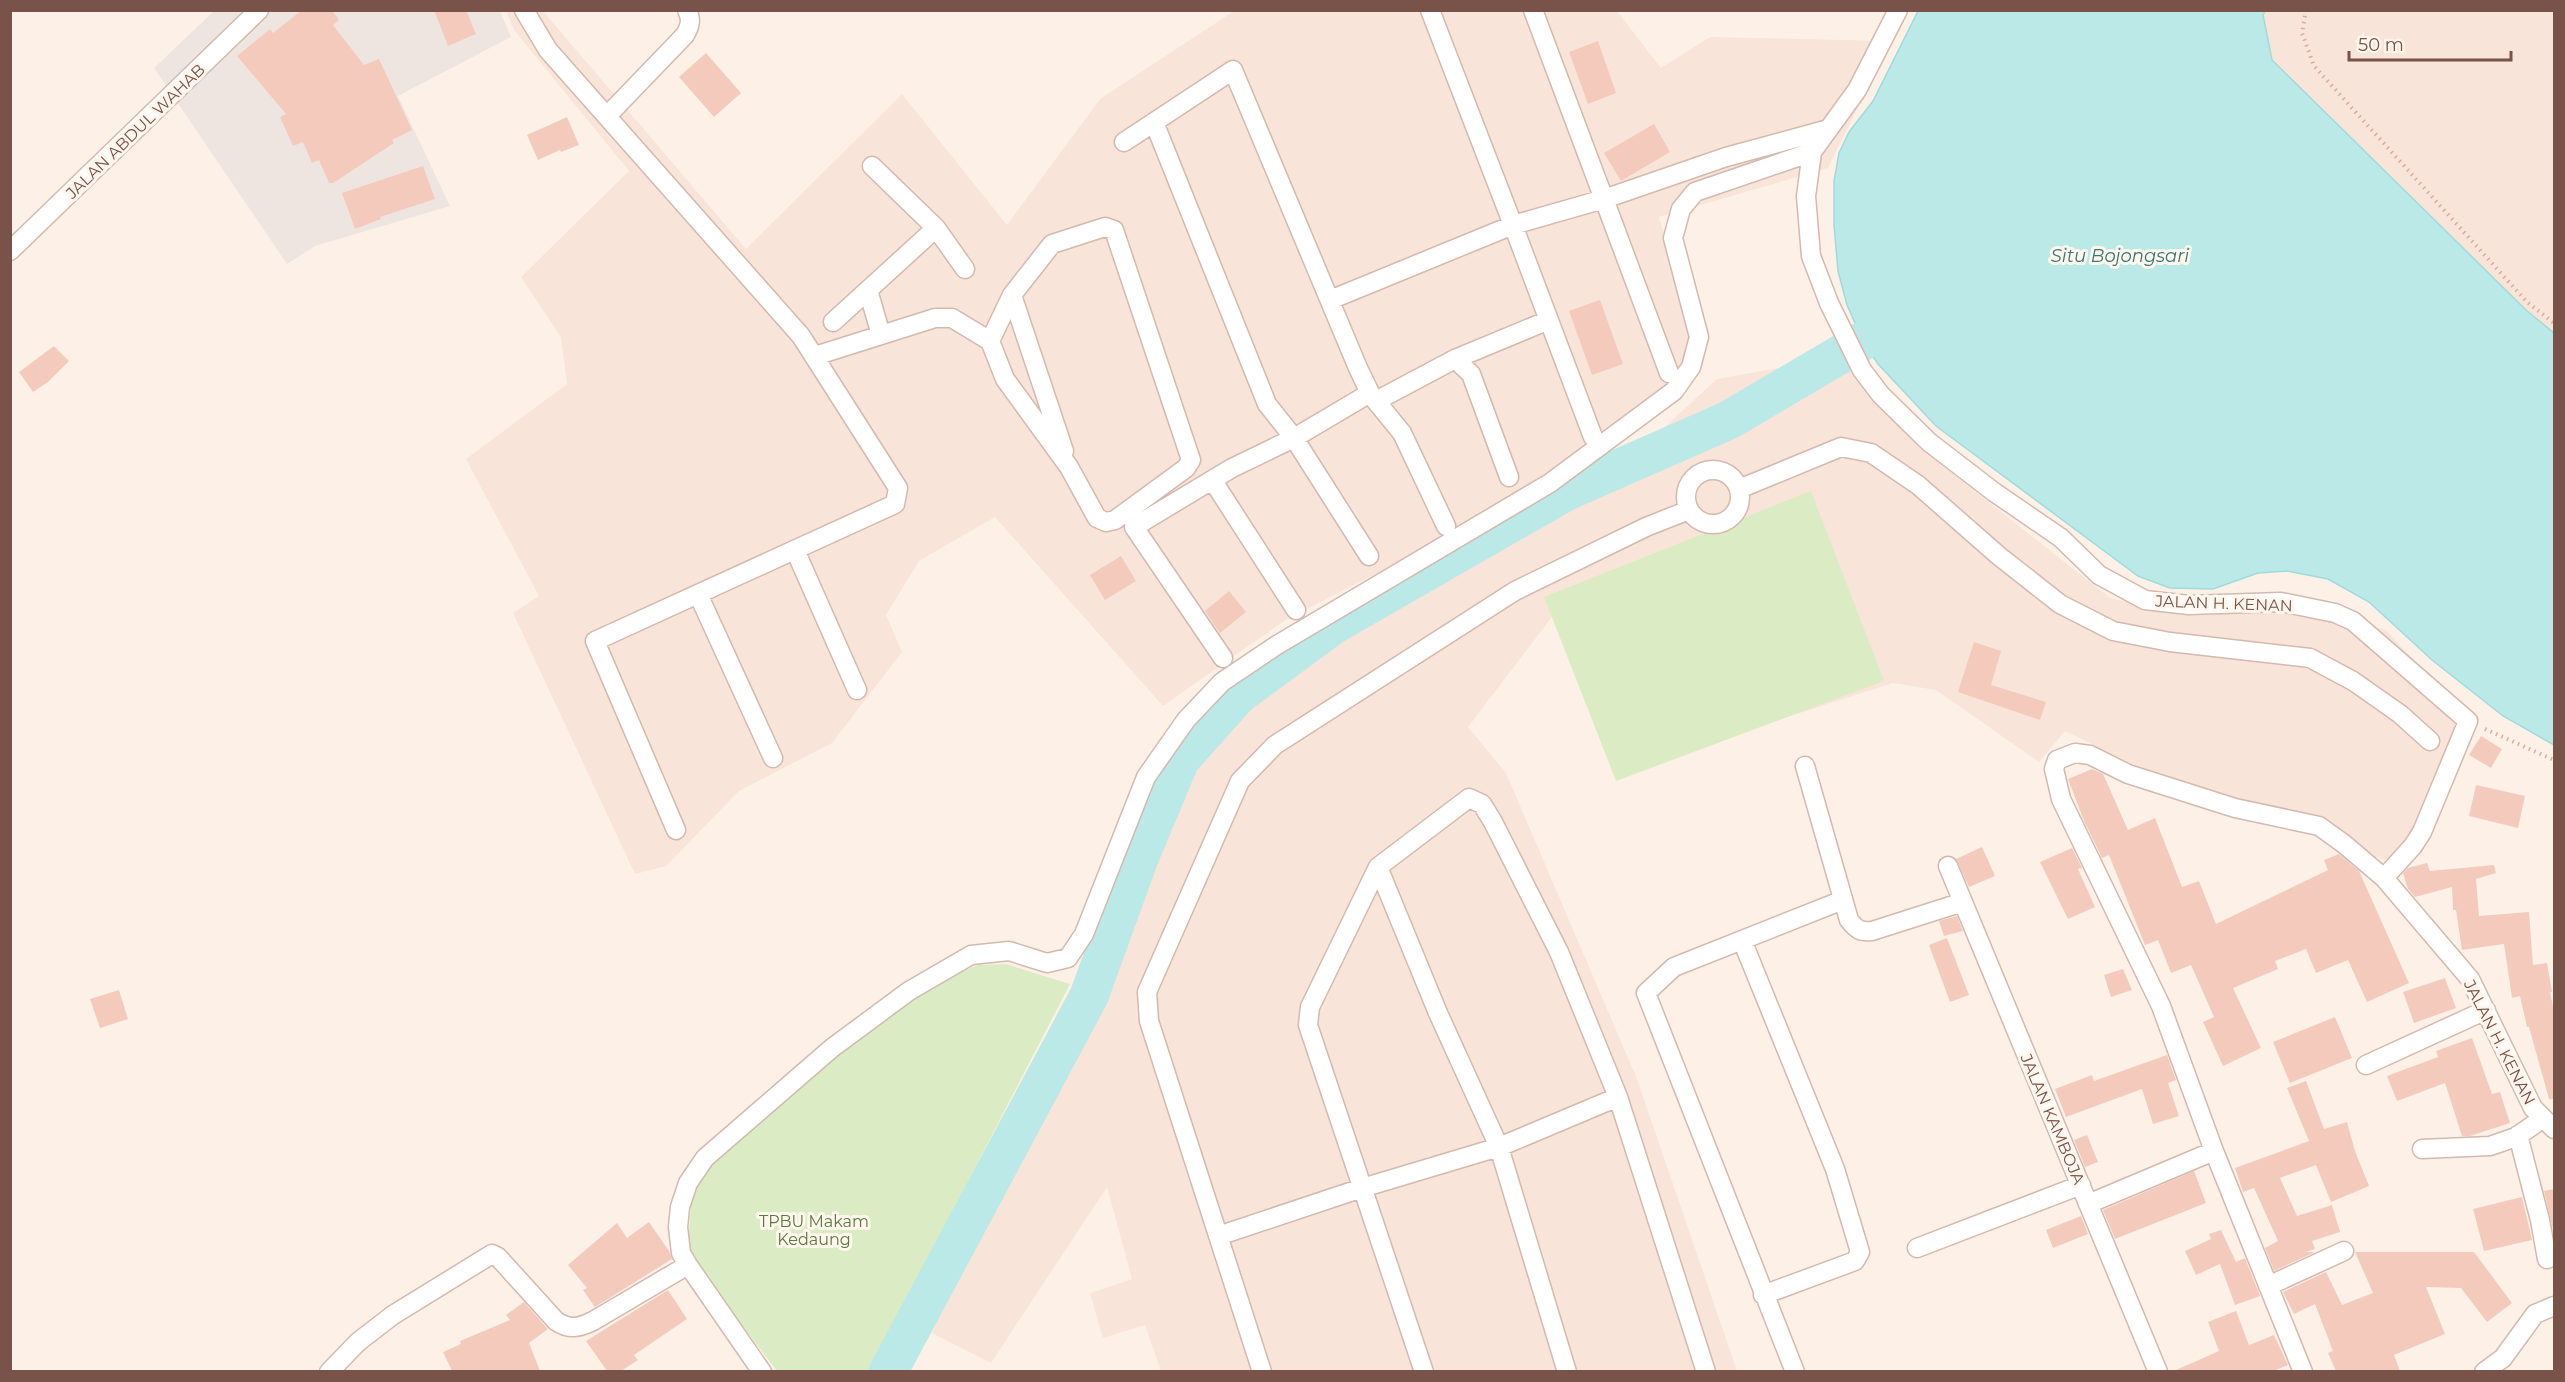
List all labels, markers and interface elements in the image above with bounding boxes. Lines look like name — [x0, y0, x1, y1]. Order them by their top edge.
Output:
scale bar — [2349, 24, 2511, 62]
text: 50 m — [2358, 34, 2404, 56]
street label: JALAN ABDUL WAHAB — [61, 60, 209, 203]
water label: Situ Bojongsari — [2051, 245, 2189, 267]
street label: JALAN H. KENAN — [2154, 592, 2293, 615]
street label: JALAN H. KENAN — [2459, 976, 2539, 1108]
street label: JALAN KAMBOJA — [2016, 1050, 2089, 1188]
park label: TPBU Makam Kedaung — [759, 1212, 869, 1249]

